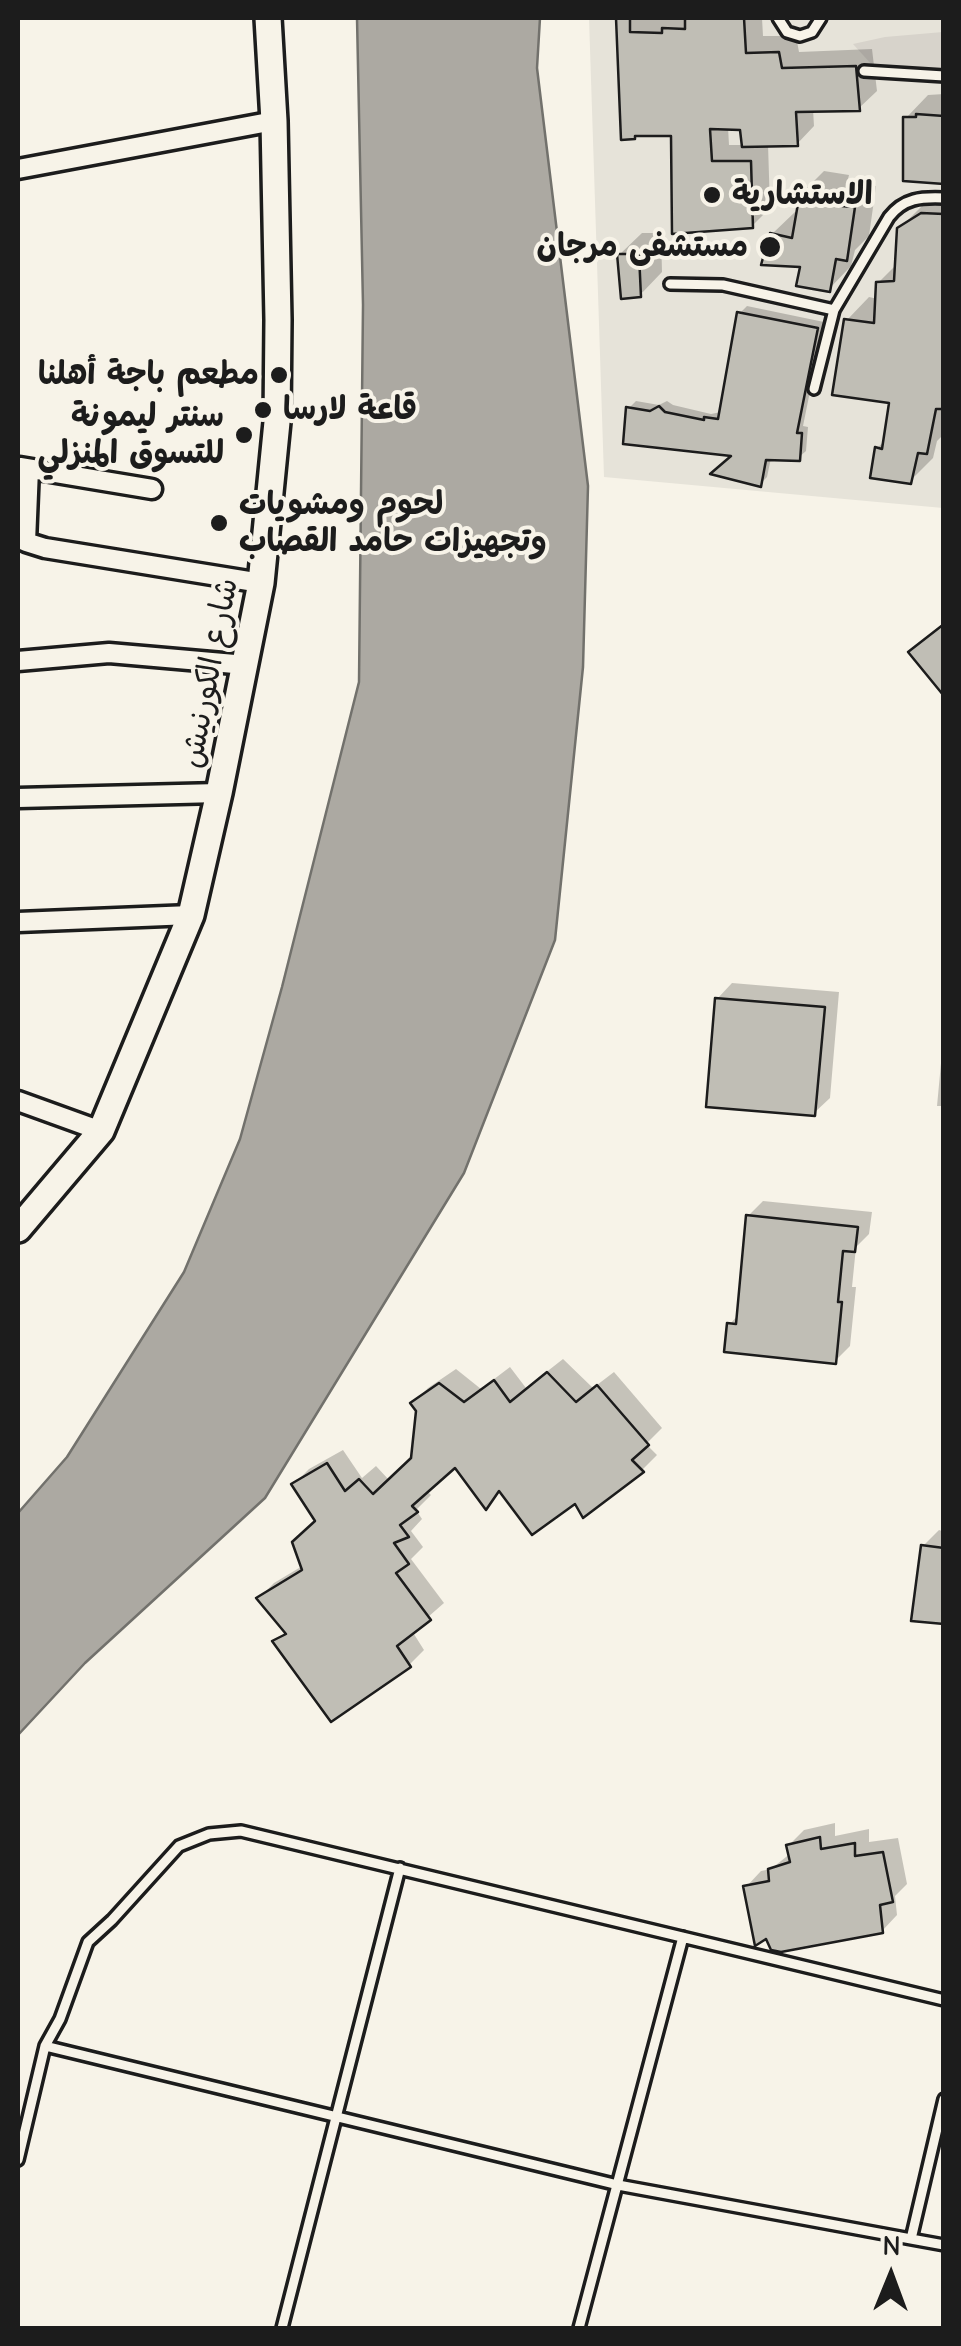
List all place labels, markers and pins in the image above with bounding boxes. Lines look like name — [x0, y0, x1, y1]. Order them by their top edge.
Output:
place label: الاستشارية — [732, 176, 873, 214]
marker: الاستشارية — [701, 184, 723, 206]
place label: مستشفى مرجان — [536, 228, 748, 266]
marker: مستشفى مرجان — [757, 234, 783, 260]
place label: مطعم باجة أهلنا — [38, 356, 259, 394]
marker: مطعم باجة أهلنا — [268, 364, 290, 386]
place label: قاعة لارسا — [283, 391, 417, 429]
place label: سنتر ليمونة للتسوق المنزلي — [37, 398, 224, 473]
marker: قاعة لارسا — [252, 399, 274, 421]
marker: سنتر ليمونة للتسوق المنزلي — [233, 424, 255, 446]
place label: لحوم ومشويات وتجهيزات حامد القصاب — [239, 486, 547, 561]
marker: لحوم ومشويات وتجهيزات حامد القصاب — [208, 512, 230, 534]

